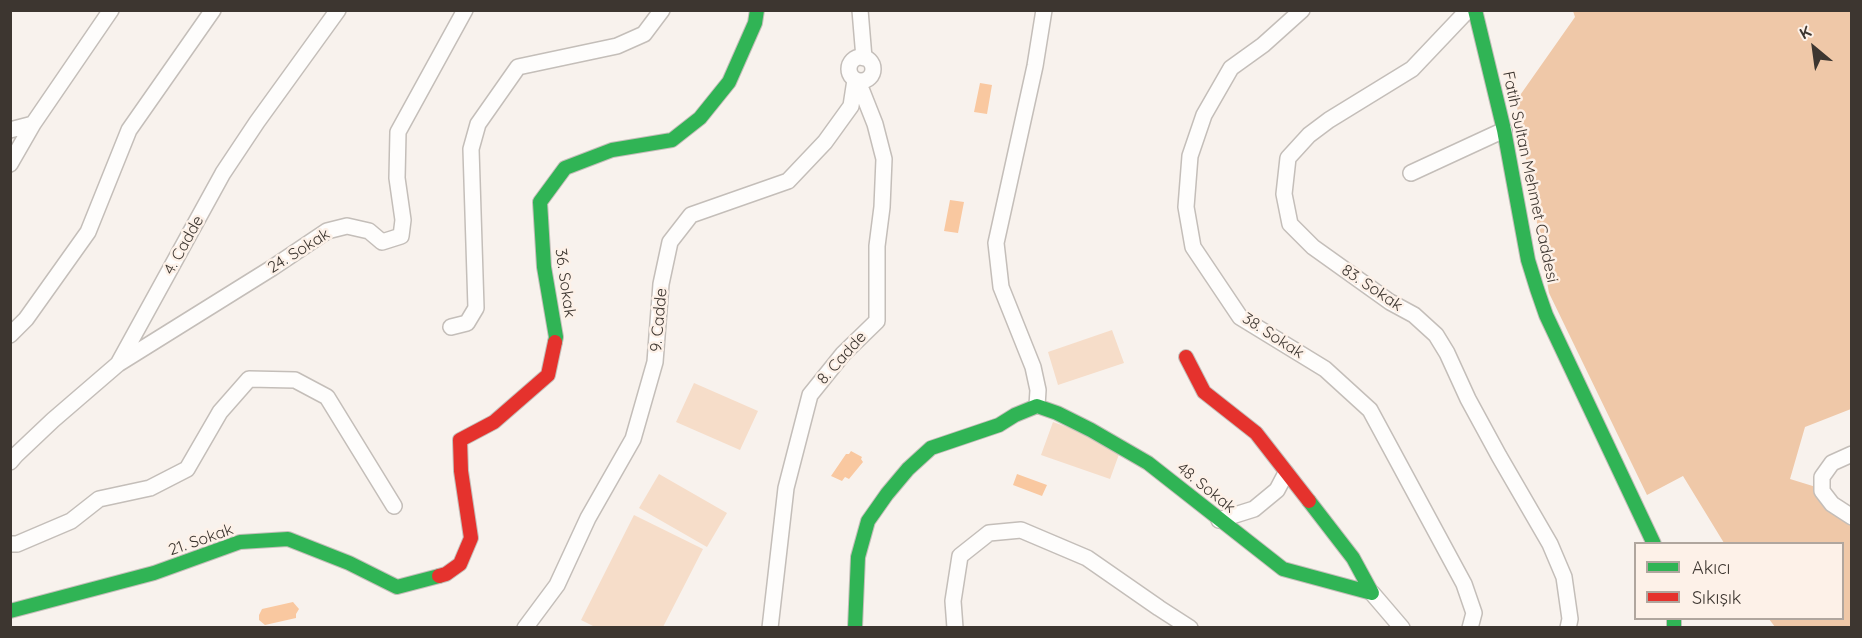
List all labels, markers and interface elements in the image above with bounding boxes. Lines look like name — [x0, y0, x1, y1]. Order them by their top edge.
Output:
north arrow — [1784, 18, 1844, 78]
text: K — [1796, 21, 1815, 44]
street label: Fatih Sultan Mehmet Caddesi — [1498, 70, 1562, 284]
street label: 4. Cadde — [160, 212, 208, 278]
street label: 24. Sokak — [264, 224, 334, 278]
street label: 36. Sokak — [551, 247, 579, 319]
street label: 83. Sokak — [1338, 261, 1406, 315]
street label: 9. Cadde — [647, 287, 671, 353]
street label: 38. Sokak — [1239, 309, 1307, 363]
street label: 8. Cadde — [813, 328, 871, 388]
street label: 48. Sokak — [1173, 459, 1239, 517]
street label: 21. Sokak — [166, 520, 236, 560]
legend — [1634, 542, 1844, 620]
text: Akıcı — [1692, 556, 1730, 579]
text: Sıkışık — [1692, 586, 1741, 609]

